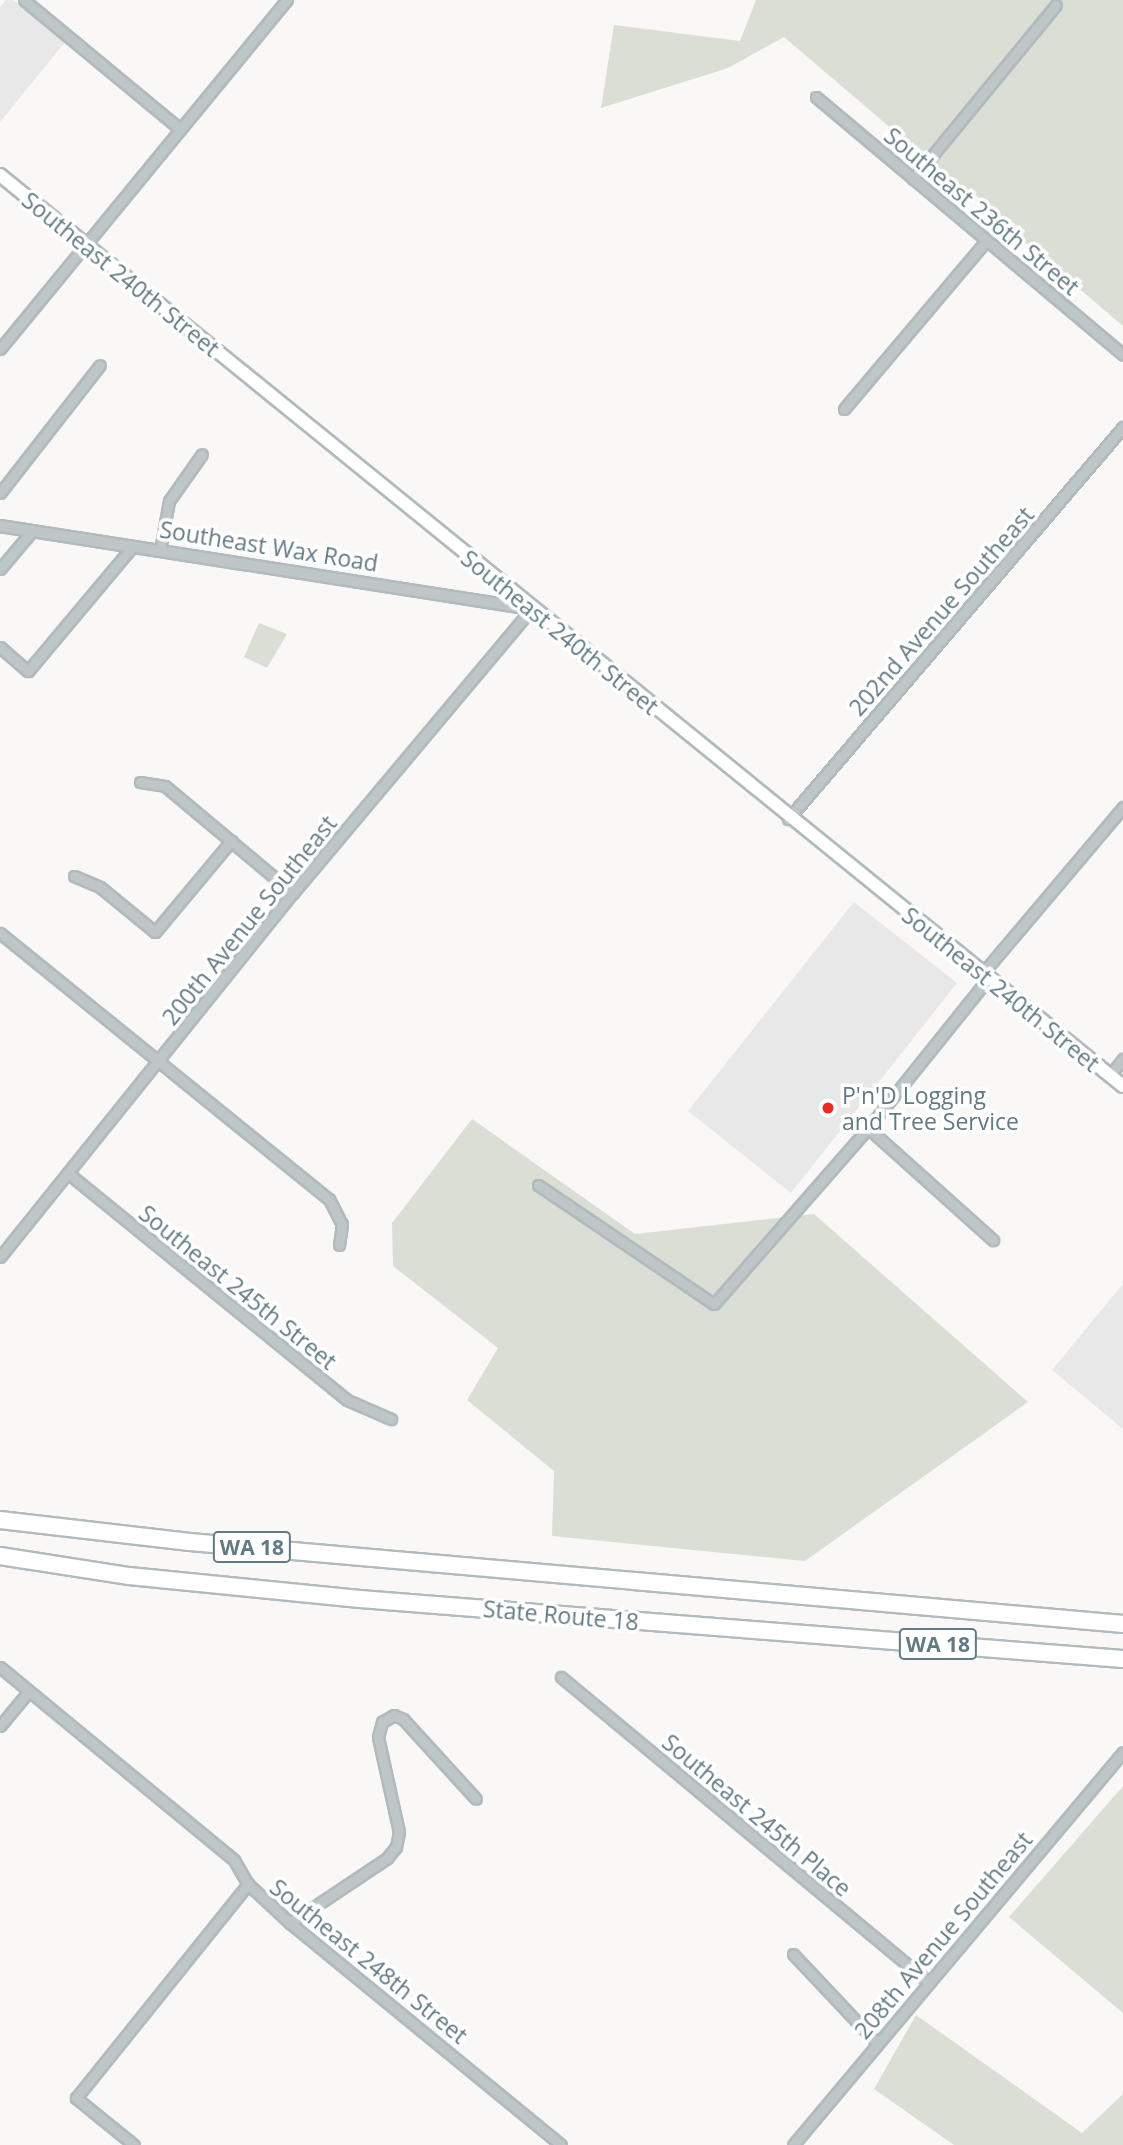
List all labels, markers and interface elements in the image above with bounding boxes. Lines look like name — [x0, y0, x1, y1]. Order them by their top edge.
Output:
street label: Southeast 236th Street — [879, 121, 1085, 301]
street label: Southeast 240th Street — [17, 186, 225, 362]
street label: 202nd Avenue Southeast — [843, 501, 1039, 721]
street label: Southeast Wax Road — [158, 515, 380, 577]
street label: Southeast 240th Street — [456, 544, 664, 720]
street label: 200th Avenue Southeast — [156, 810, 342, 1030]
street label: Southeast 240th Street — [897, 901, 1105, 1077]
place label: P'n'D Logging and Tree Service — [842, 1081, 1019, 1135]
marker: P'n'D Logging and Tree Service — [820, 1100, 836, 1116]
street label: Southeast 245th Street — [134, 1199, 342, 1375]
road number: WA 18 — [212, 1530, 292, 1564]
street label: State Route 18 — [482, 1594, 640, 1636]
road number: WA 18 — [898, 1626, 978, 1662]
street label: Southeast 245th Place — [657, 1728, 857, 1902]
street label: 208th Avenue Southeast — [848, 1826, 1038, 2044]
street label: Southeast 248th Street — [265, 1873, 473, 2049]

